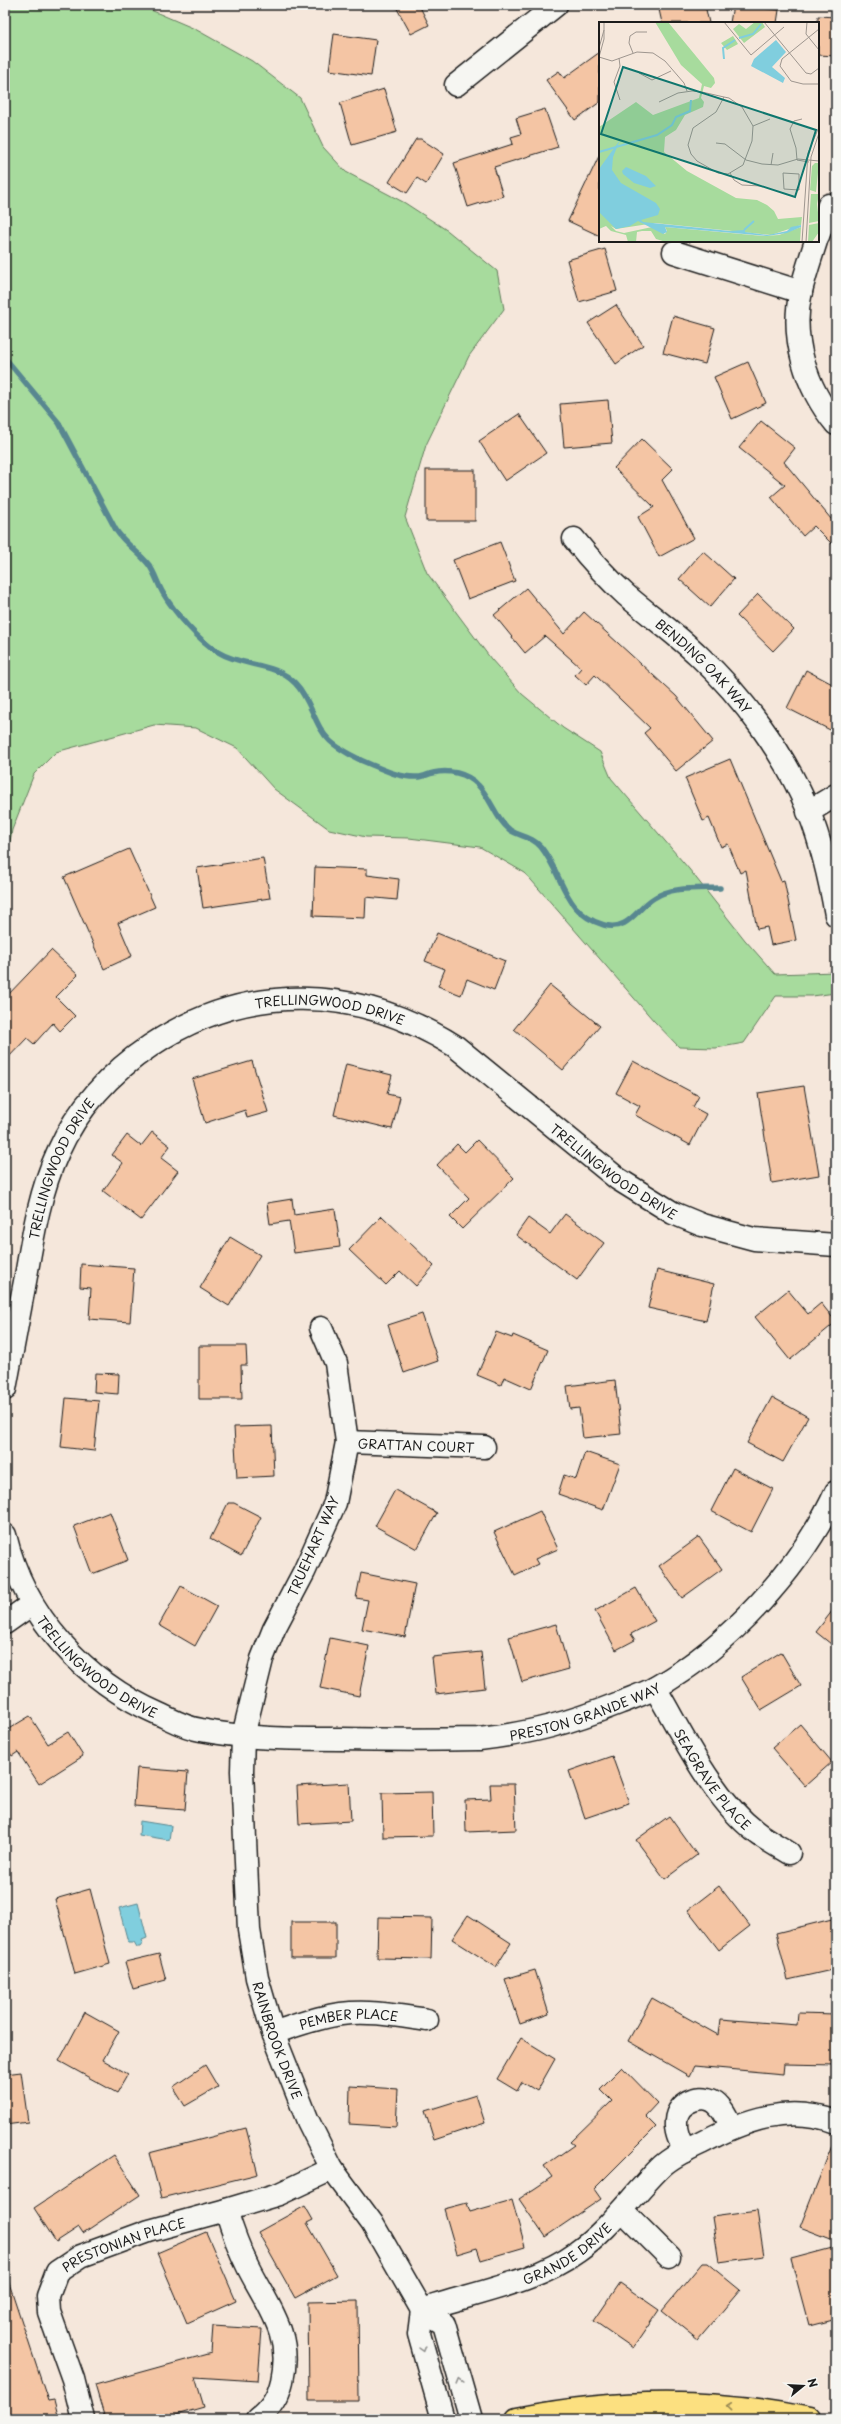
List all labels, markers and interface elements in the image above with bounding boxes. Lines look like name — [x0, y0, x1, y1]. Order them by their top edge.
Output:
inset map — [599, 22, 819, 242]
street label: BENDING OAK WAY — [652, 614, 757, 718]
street label: TRELLINGWOOD DRIVE — [253, 989, 408, 1029]
street label: TRELLINGWOOD DRIVE — [23, 1094, 98, 1241]
street label: TRELLINGWOOD DRIVE — [547, 1118, 681, 1223]
street label: GRATTAN COURT — [357, 1433, 475, 1456]
street label: TRUEHART WAY — [282, 1492, 344, 1599]
street label: TRELLINGWOOD DRIVE — [33, 1611, 161, 1722]
street label: PRESTON GRANDE WAY — [508, 1677, 664, 1744]
street label: SEAGRAVE PLACE — [670, 1725, 756, 1834]
street label: RAINBROOK DRIVE — [249, 1979, 308, 2102]
street label: PEMBER PLACE — [296, 2003, 400, 2033]
street label: PRESTONIAN PLACE — [58, 2212, 187, 2276]
street label: GRANDE DRIVE — [520, 2218, 615, 2288]
one-way arrow — [418, 2345, 427, 2352]
north arrow — [783, 2366, 823, 2406]
text: N — [804, 2376, 823, 2390]
one-way arrow — [456, 2378, 465, 2385]
one-way arrow — [727, 2402, 733, 2411]

